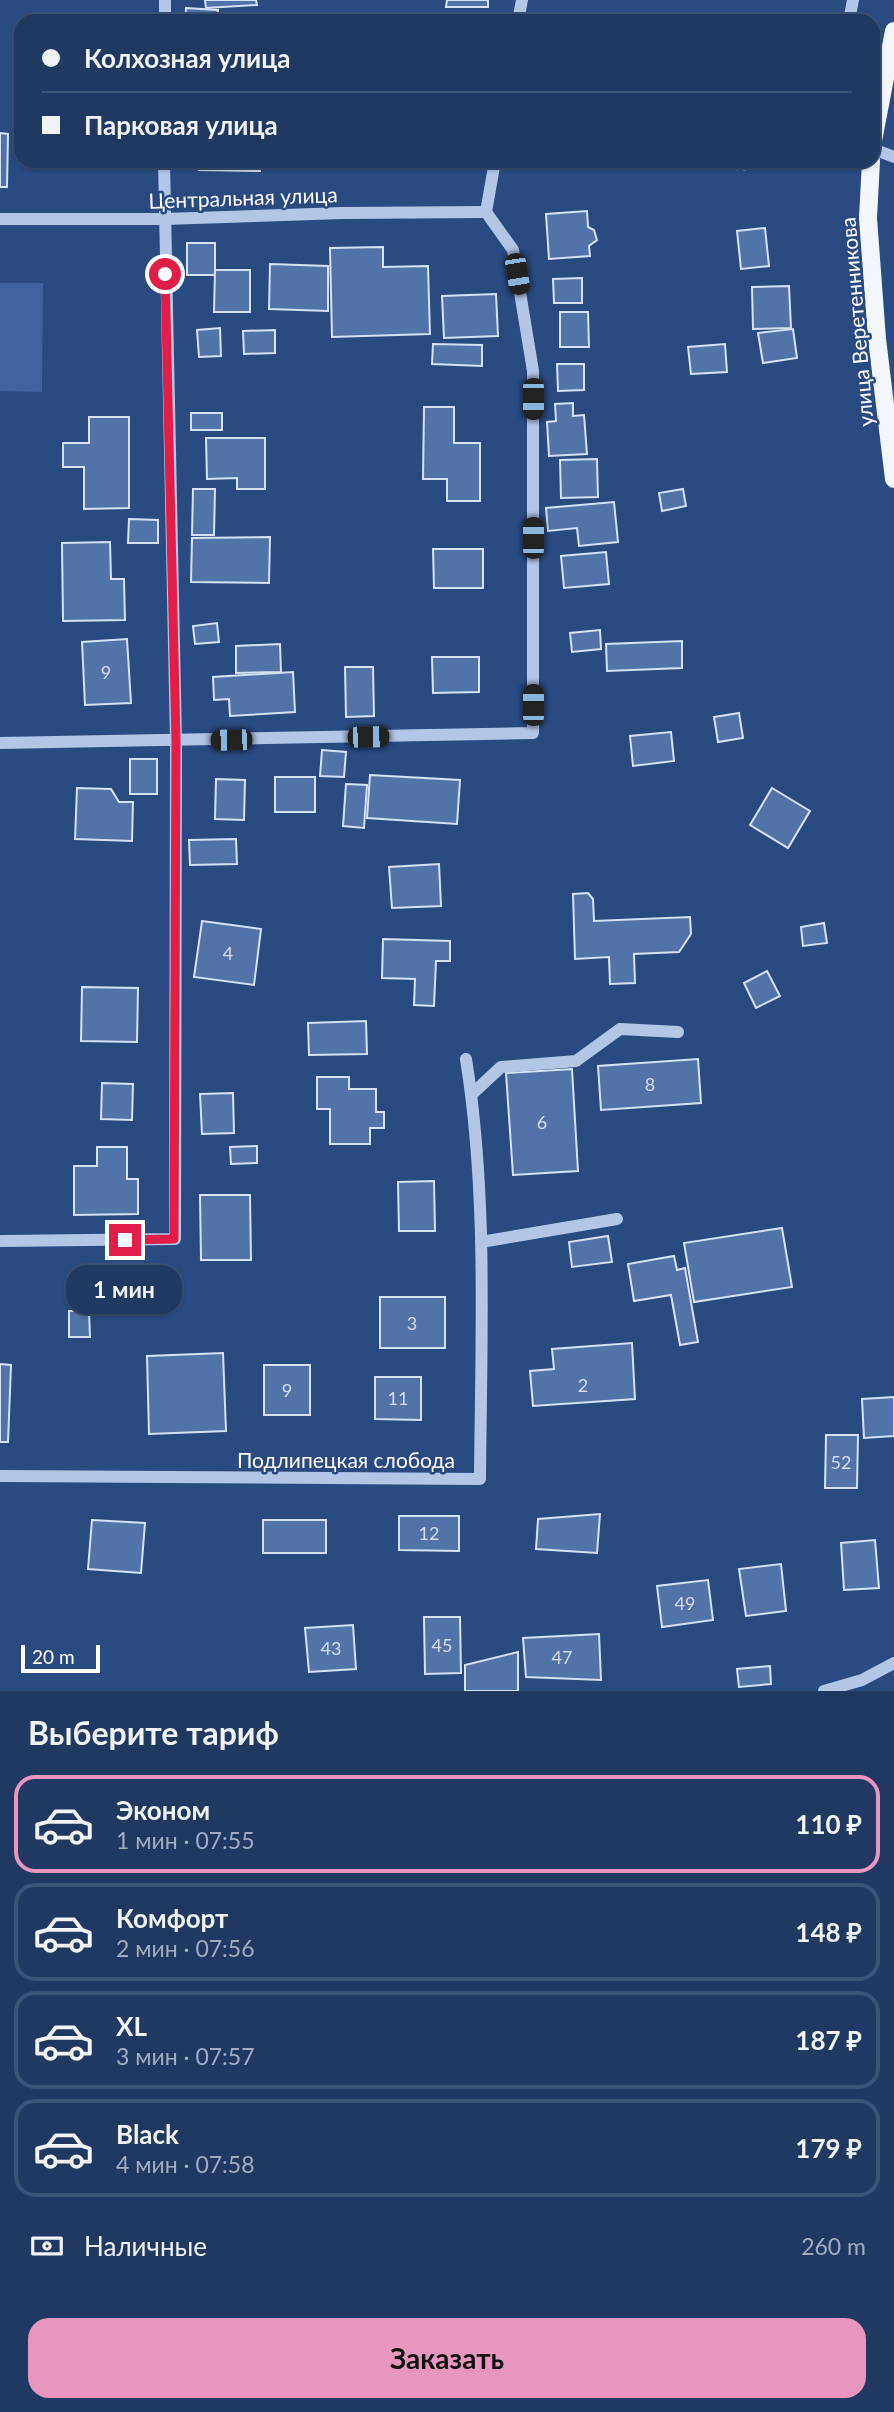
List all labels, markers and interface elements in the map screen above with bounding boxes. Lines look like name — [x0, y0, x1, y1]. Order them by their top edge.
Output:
text: Колхозная улица — [84, 42, 291, 74]
text: Парковая улица — [84, 109, 278, 141]
street label: Центральная улица — [148, 181, 338, 213]
street label: улица Веретенникова — [834, 216, 878, 428]
car — [504, 252, 531, 296]
route start — [149, 258, 181, 290]
car — [523, 378, 544, 420]
car — [523, 517, 544, 559]
house number: 9 — [101, 661, 111, 683]
car — [523, 684, 544, 726]
car — [347, 726, 390, 748]
car — [210, 729, 253, 751]
house number: 4 — [223, 942, 233, 964]
house number: 8 — [645, 1073, 655, 1095]
house number: 6 — [537, 1111, 547, 1133]
route end — [109, 1224, 141, 1256]
callout: 1 мин — [67, 1264, 183, 1314]
text: 1 мин — [93, 1275, 155, 1303]
house number: 3 — [407, 1312, 417, 1334]
house number: 2 — [578, 1374, 588, 1396]
house number: 9 — [282, 1379, 292, 1401]
house number: 11 — [388, 1387, 408, 1409]
street label: Подлипецкая слобода — [237, 1447, 455, 1472]
house number: 52 — [831, 1451, 851, 1473]
house number: 12 — [419, 1522, 439, 1544]
house number: 49 — [675, 1592, 695, 1614]
house number: 45 — [432, 1634, 452, 1656]
house number: 43 — [321, 1637, 341, 1659]
scale bar — [21, 1642, 100, 1674]
text: 20 m — [32, 1645, 75, 1668]
house number: 47 — [552, 1646, 572, 1668]
text: Выберите тариф — [28, 1713, 279, 1752]
icon: car — [32, 1793, 95, 1856]
text: Эконом — [116, 1794, 210, 1826]
text: 110 ₽ — [795, 1808, 862, 1840]
text: 1 мин · 07:55 — [116, 1826, 255, 1854]
icon: car — [32, 1901, 95, 1964]
text: Комфорт — [116, 1902, 228, 1934]
text: 148 ₽ — [795, 1916, 862, 1948]
text: 2 мин · 07:56 — [116, 1934, 255, 1962]
icon: car — [32, 2009, 95, 2072]
text: XL — [116, 2010, 147, 2042]
text: 187 ₽ — [795, 2024, 862, 2056]
text: 3 мин · 07:57 — [116, 2042, 255, 2070]
icon: car — [32, 2117, 95, 2180]
text: Black — [116, 2118, 179, 2150]
text: 179 ₽ — [795, 2132, 862, 2164]
text: 4 мин · 07:58 — [116, 2150, 255, 2178]
icon: cash — [28, 2227, 66, 2265]
text: Наличные — [84, 2230, 207, 2262]
text: 260 m — [801, 2232, 866, 2260]
button: Заказать — [28, 2318, 866, 2398]

